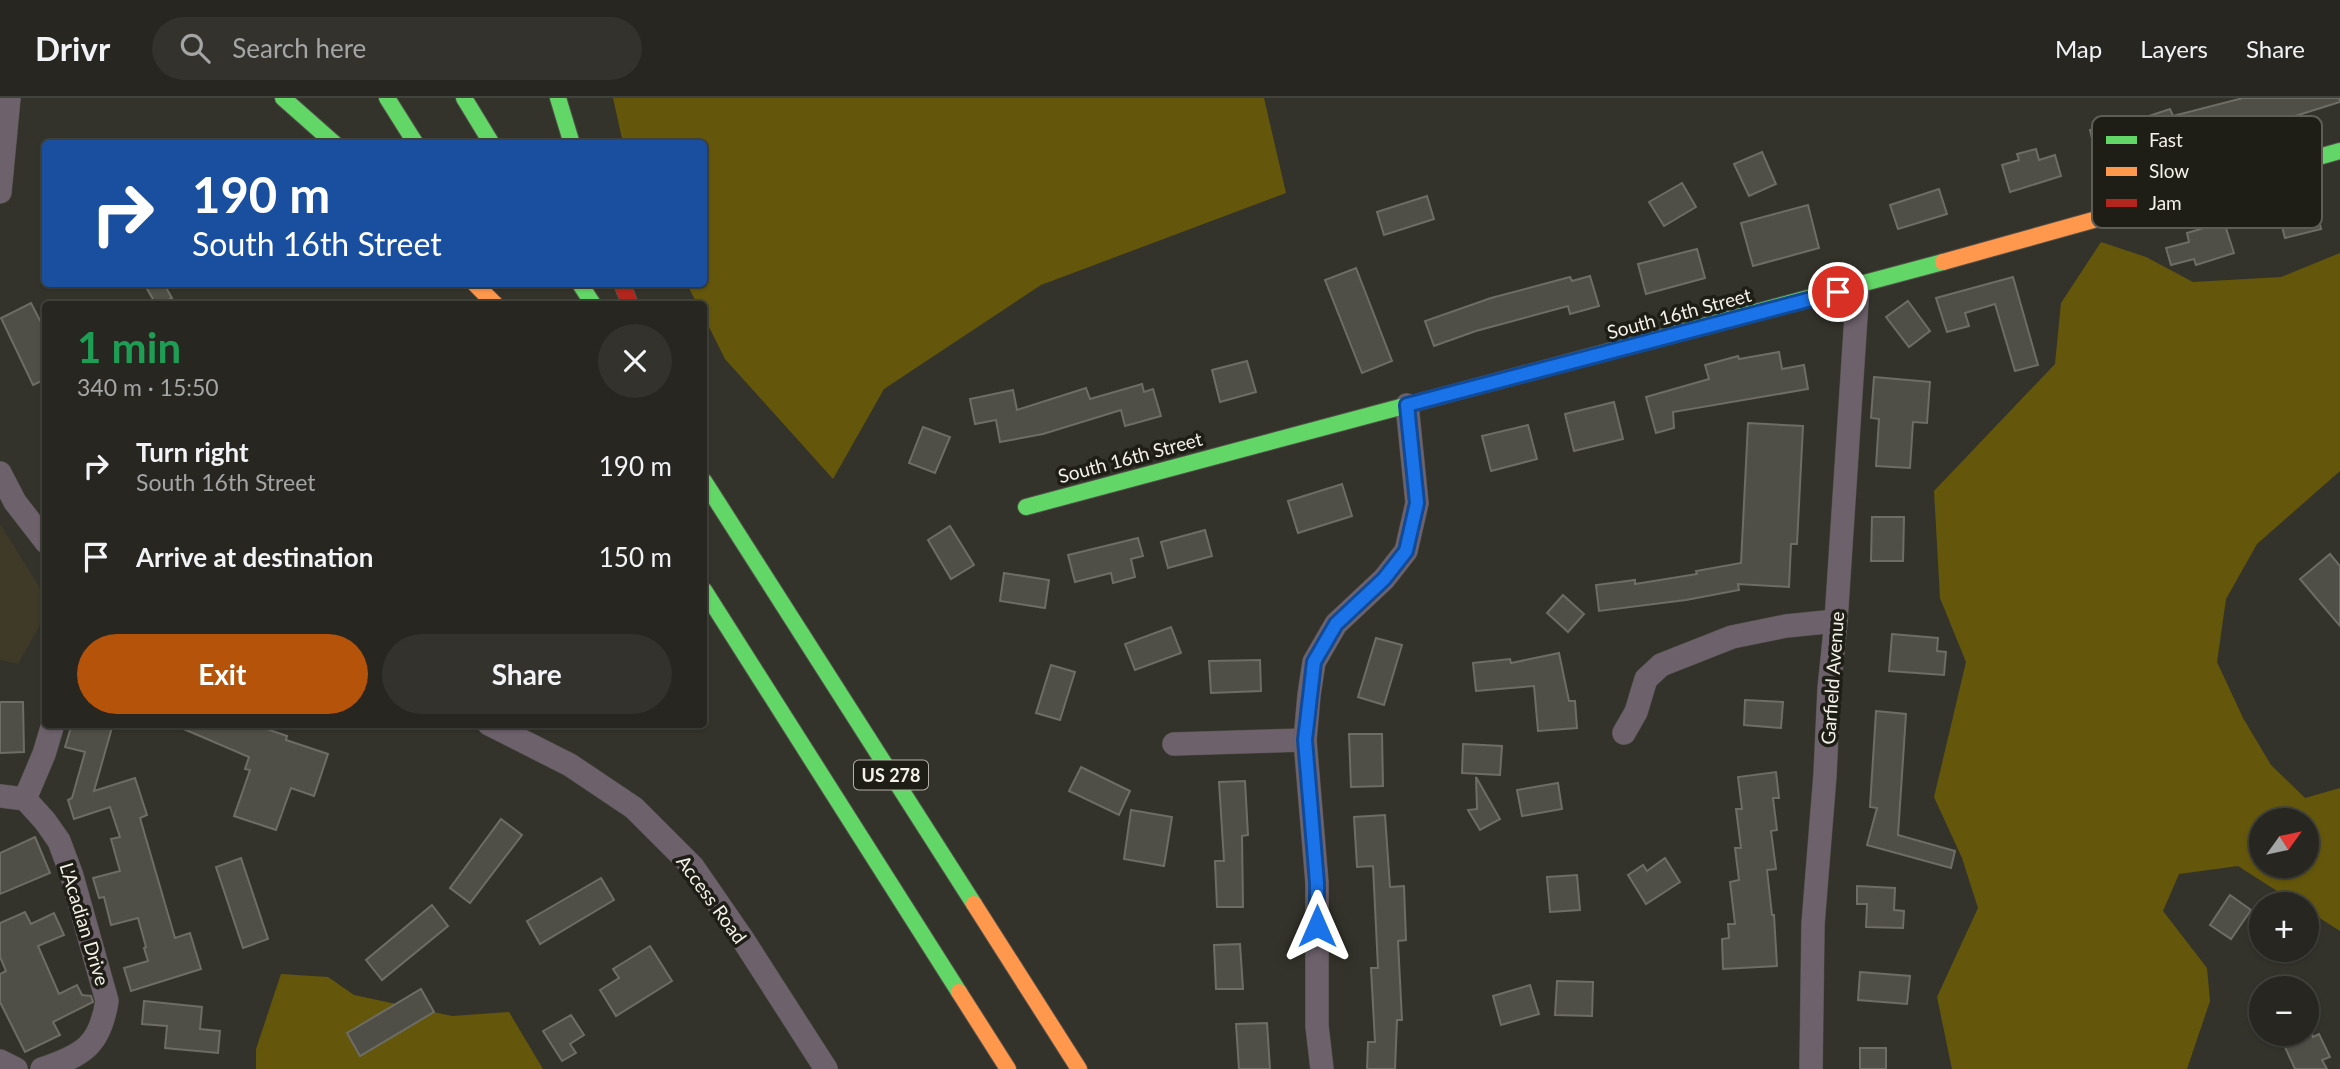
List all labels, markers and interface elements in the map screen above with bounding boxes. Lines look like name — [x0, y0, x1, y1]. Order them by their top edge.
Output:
search box — [152, 17, 642, 80]
text: Drivr — [35, 28, 110, 68]
icon: search — [176, 29, 214, 67]
text: Search here — [232, 32, 366, 64]
text: Map — [2055, 34, 2102, 63]
text: Layers — [2140, 34, 2208, 63]
text: Share — [2246, 34, 2305, 63]
legend — [2092, 116, 2322, 228]
text: Fast — [2149, 128, 2183, 151]
text: Slow — [2149, 159, 2189, 182]
text: 190 m — [192, 165, 330, 223]
icon: right — [77, 168, 168, 259]
text: Jam — [2149, 191, 2182, 214]
text: South 16th Street — [192, 224, 442, 263]
pin — [1808, 262, 1868, 322]
icon: arrive — [1819, 273, 1857, 311]
street label: South 16th Street — [1604, 283, 1754, 343]
text: 1 min — [77, 322, 181, 372]
button: close — [598, 324, 672, 398]
text: 340 m · 15:50 — [77, 373, 219, 401]
street label: South 16th Street — [1055, 427, 1205, 487]
text: Turn right — [136, 436, 249, 468]
icon: right — [77, 447, 115, 485]
text: 190 m — [599, 450, 672, 482]
text: South 16th Street — [136, 468, 315, 496]
icon: arrive — [77, 538, 115, 576]
text: Arrive at destination — [136, 541, 373, 573]
text: 150 m — [599, 541, 672, 573]
street label: Garfield Avenue — [1816, 611, 1848, 745]
button: Exit — [77, 634, 368, 714]
button: Share — [382, 634, 672, 714]
road number: US 278 — [854, 760, 928, 790]
north arrow — [2249, 808, 2319, 878]
map controls — [2249, 808, 2319, 1046]
street label: Access Road — [672, 850, 752, 948]
street label: L'Acadian Drive — [55, 860, 115, 988]
position arrow — [1280, 889, 1354, 963]
button: + — [2249, 892, 2319, 962]
button: − — [2249, 976, 2319, 1046]

